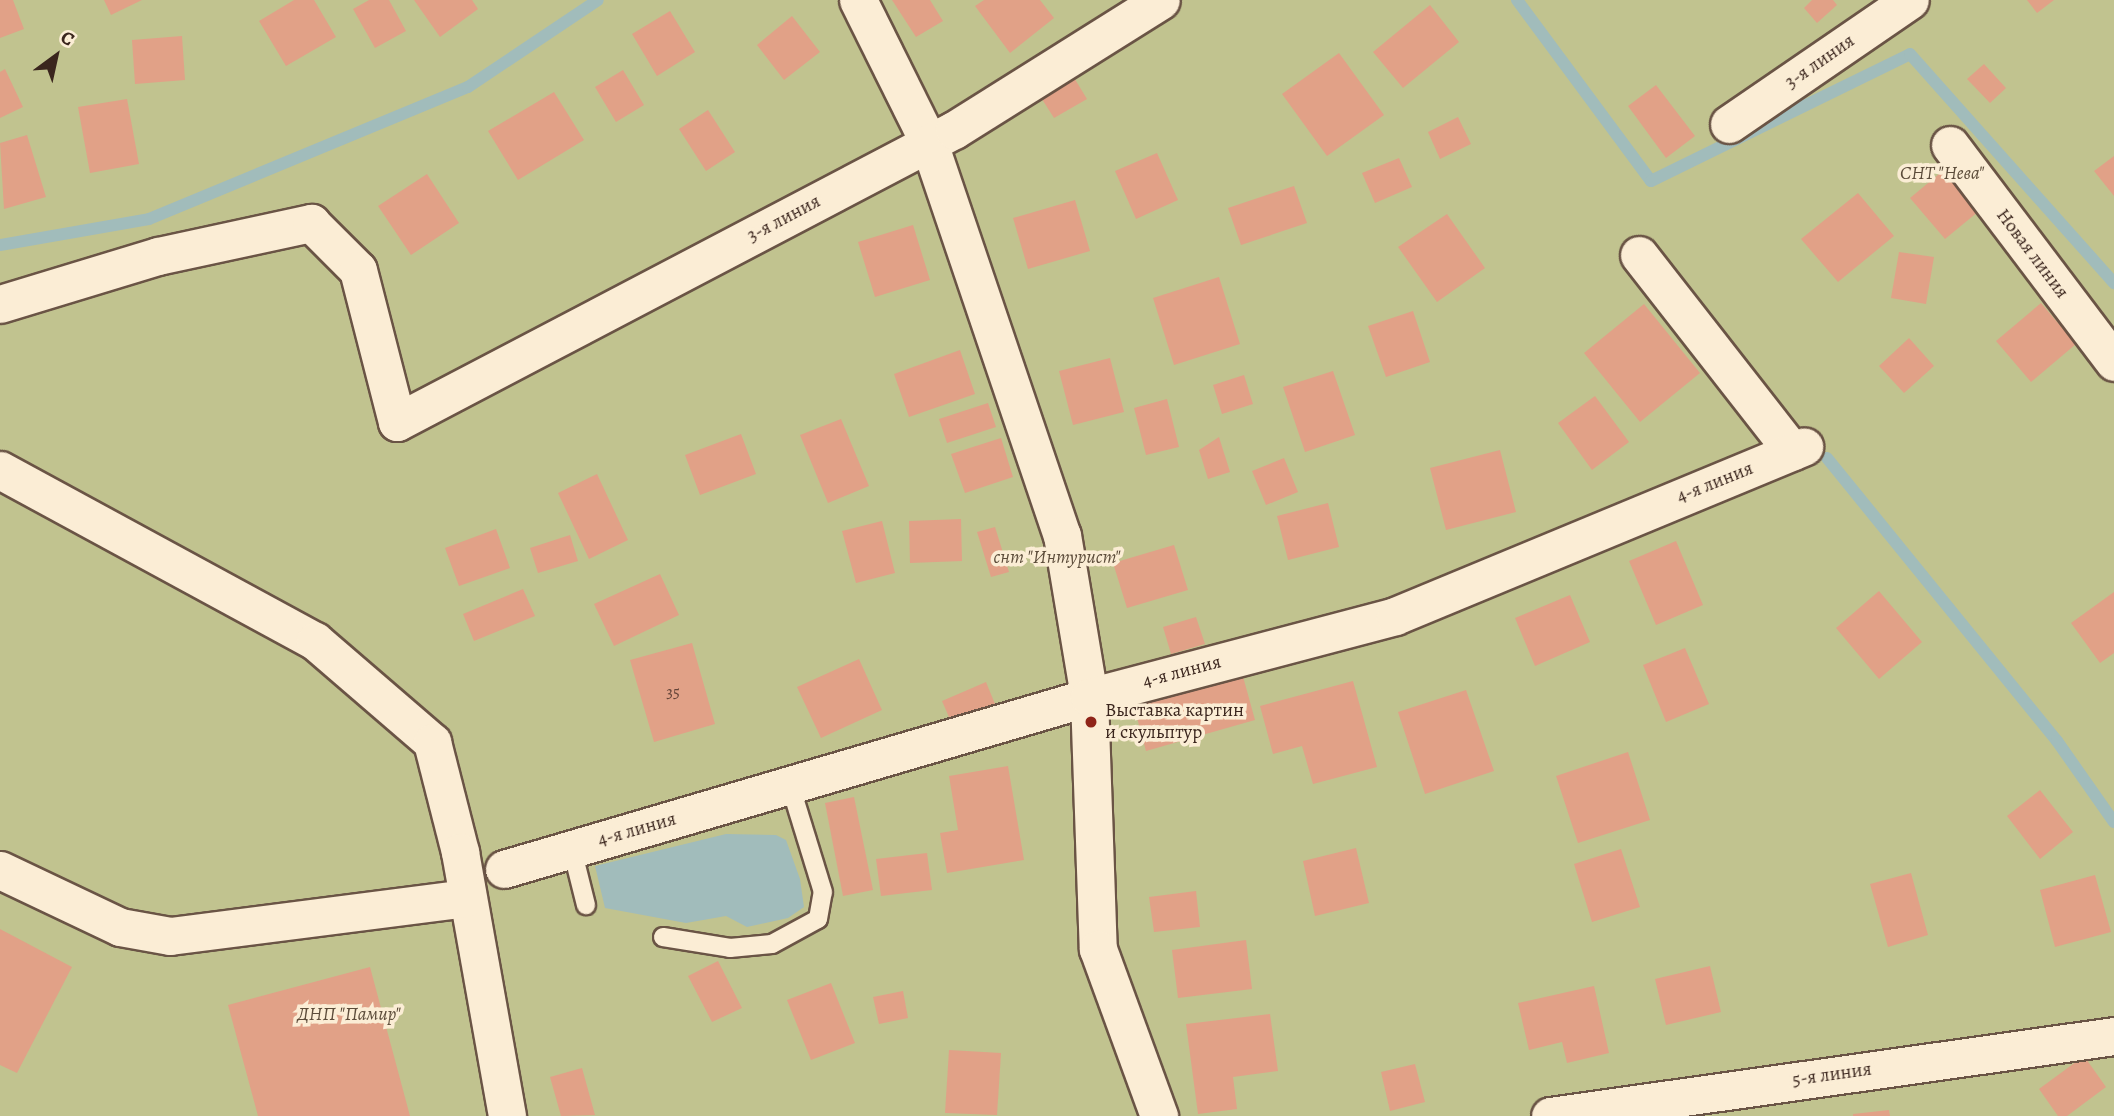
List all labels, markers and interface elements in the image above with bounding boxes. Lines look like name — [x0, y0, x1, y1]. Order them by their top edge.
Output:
north arrow — [21, 21, 91, 91]
text: С — [55, 24, 79, 52]
street label: 3-я линия — [1781, 30, 1859, 94]
park label: СНТ "Нева" — [1900, 163, 1984, 185]
street label: 3-я линия — [743, 190, 825, 248]
street label: Новая линия — [1991, 205, 2073, 303]
street label: 4-я линия — [1673, 457, 1757, 509]
park label: снт "Интурист" — [994, 547, 1120, 569]
street label: 4-я линия — [1140, 651, 1224, 693]
house number: 35 — [666, 682, 680, 702]
place label: Выставка картин и скульптур — [1105, 700, 1244, 744]
marker: Выставка картин и скульптур — [1083, 714, 1099, 730]
street label: 4-я линия — [595, 808, 679, 852]
park label: ДНП "Памир" — [297, 1004, 401, 1026]
street label: 5-я линия — [1791, 1058, 1873, 1092]

